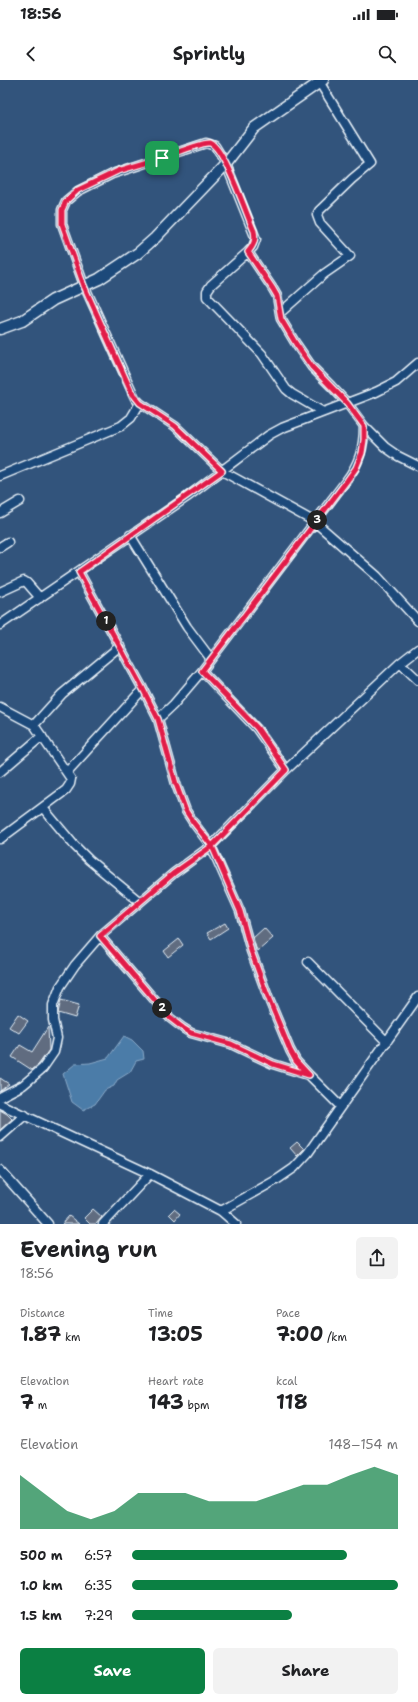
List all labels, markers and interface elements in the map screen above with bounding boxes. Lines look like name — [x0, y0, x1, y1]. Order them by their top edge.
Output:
text: 18:56 — [20, 4, 62, 24]
text: Sprintly — [173, 42, 245, 66]
icon: back — [20, 43, 42, 65]
icon: search — [376, 43, 398, 65]
pin — [145, 141, 179, 175]
icon: arrive — [151, 147, 173, 169]
pin: 3 — [307, 510, 327, 530]
text: 3 — [313, 512, 321, 527]
pin: 1 — [96, 611, 116, 631]
text: 1 — [103, 613, 109, 628]
pin: 2 — [152, 998, 172, 1018]
text: 2 — [158, 1000, 166, 1015]
text: Evening run — [20, 1235, 157, 1264]
button: share — [356, 1237, 398, 1279]
text: 18:56 — [20, 1265, 54, 1282]
text: Distance — [20, 1306, 65, 1321]
text: Time — [148, 1306, 173, 1321]
text: Pace — [276, 1306, 300, 1321]
text: 1.87 — [20, 1321, 61, 1347]
text: 13:05 — [148, 1321, 203, 1347]
text: 7:00 — [276, 1321, 324, 1347]
text: km — [61, 1330, 81, 1345]
text: /km — [324, 1330, 347, 1345]
text: Elevation — [20, 1374, 69, 1389]
text: Heart rate — [148, 1374, 204, 1389]
text: kcal — [276, 1374, 297, 1389]
text: 7 — [20, 1389, 34, 1415]
text: 143 — [148, 1389, 184, 1415]
text: 118 — [276, 1389, 308, 1415]
text: m — [34, 1398, 47, 1413]
text: bpm — [184, 1398, 210, 1413]
text: Elevation — [20, 1436, 78, 1453]
text: 148–154 m — [329, 1436, 398, 1453]
text: 500 m — [20, 1547, 63, 1564]
text: 6:57 — [84, 1547, 112, 1564]
text: 1.0 km — [20, 1577, 62, 1594]
text: 6:35 — [84, 1577, 112, 1594]
text: 1.5 km — [20, 1607, 62, 1624]
text: 7:29 — [84, 1607, 113, 1624]
button: Save — [20, 1648, 205, 1694]
button: Share — [213, 1648, 398, 1694]

